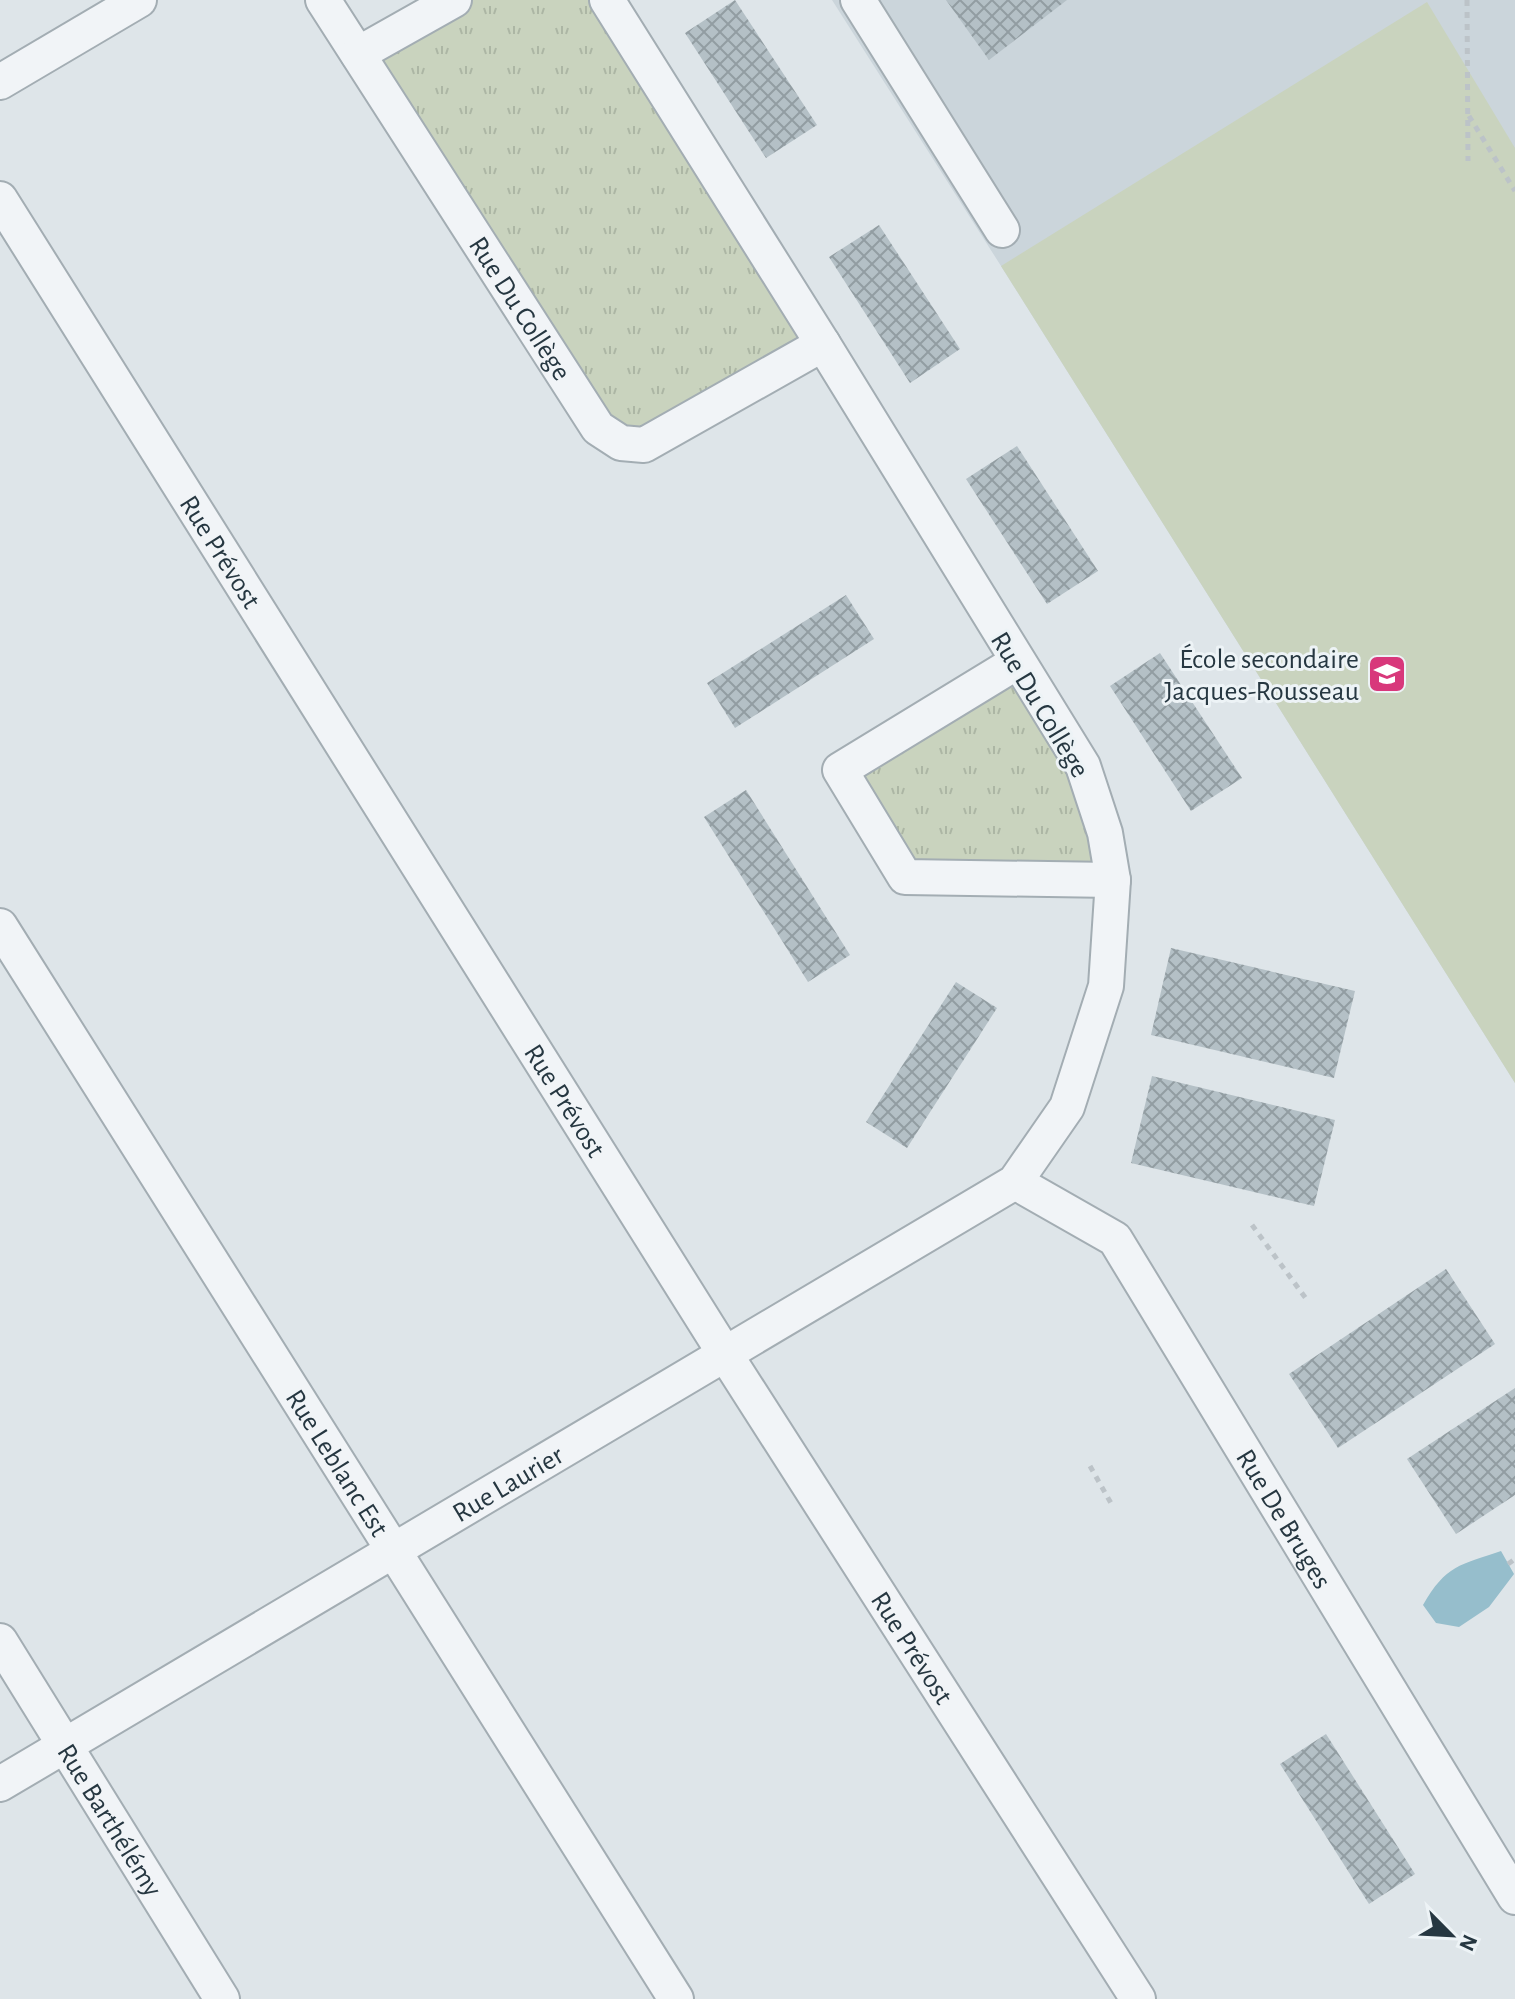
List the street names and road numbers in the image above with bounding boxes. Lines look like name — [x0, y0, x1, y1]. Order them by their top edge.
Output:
street label: Rue Du Collège — [463, 232, 575, 386]
street label: Rue Prévost — [174, 491, 265, 614]
street label: Rue Du Collège — [985, 627, 1094, 783]
street label: Rue Prévost — [518, 1040, 610, 1163]
street label: Rue Leblanc Est — [280, 1385, 393, 1542]
street label: Rue Laurier — [448, 1441, 569, 1528]
street label: Rue De Bruges — [1230, 1445, 1336, 1594]
street label: Rue Prévost — [865, 1587, 957, 1710]
street label: Rue Barthélémy — [51, 1739, 167, 1902]

